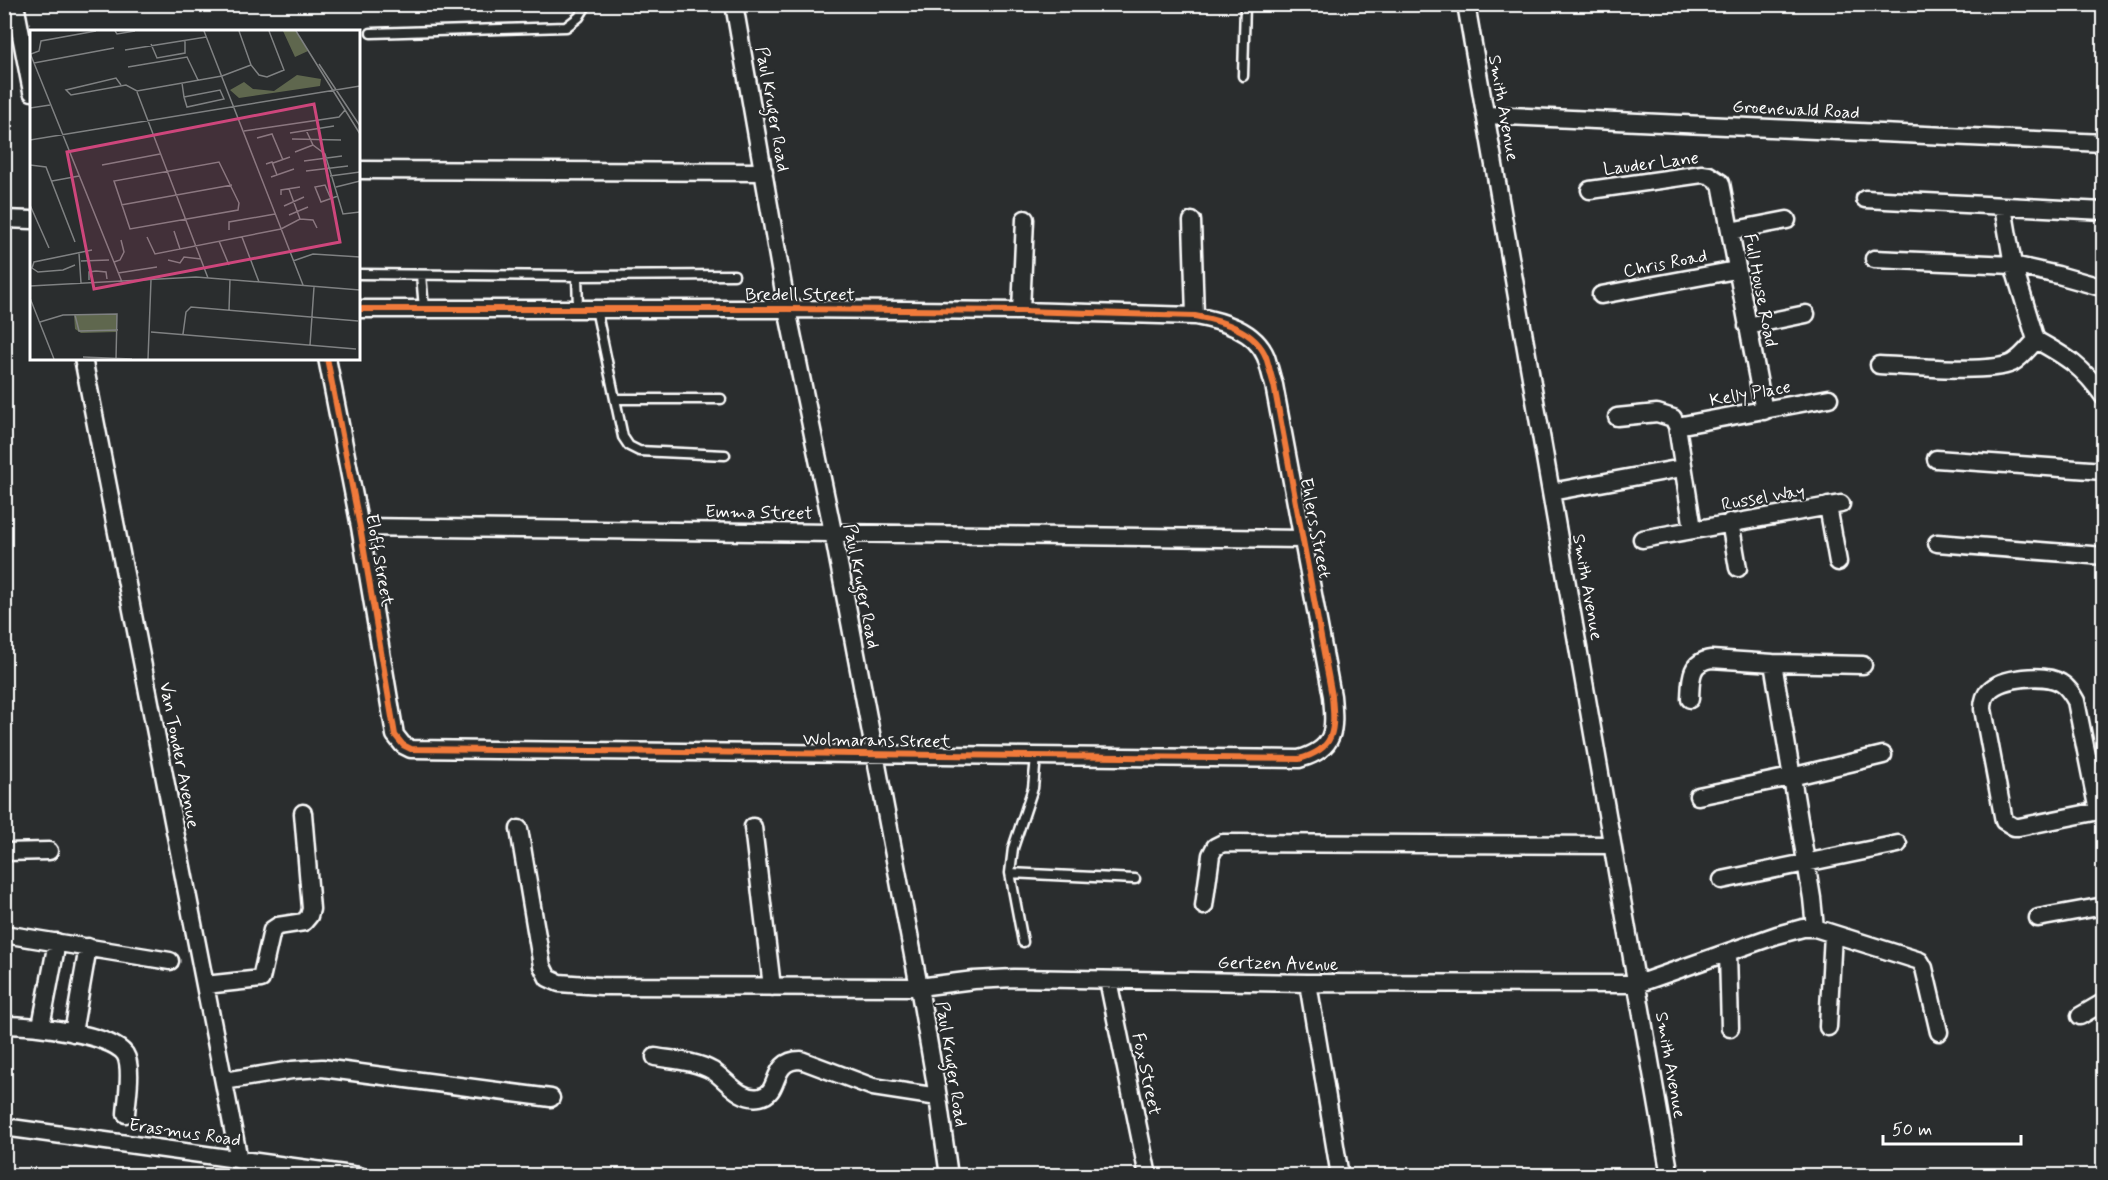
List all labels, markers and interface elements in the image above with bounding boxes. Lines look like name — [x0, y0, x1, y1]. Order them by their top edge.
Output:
inset map — [30, 30, 360, 360]
street label: Paul Kruger Road — [747, 45, 795, 174]
street label: Smith Avenue — [1482, 53, 1524, 163]
street label: Groenewald Road — [1732, 95, 1860, 125]
street label: Lauder Lane — [1602, 146, 1700, 182]
street label: Full House Road — [1737, 231, 1783, 349]
street label: Chris Road — [1621, 244, 1709, 284]
street label: Bredell Street — [745, 283, 855, 307]
street label: Kelly Place — [1708, 375, 1793, 413]
street label: Ehlers Street — [1293, 476, 1337, 581]
street label: Russel Way — [1720, 479, 1807, 517]
street label: Emma Street — [705, 500, 813, 526]
street label: Eloff Street — [359, 512, 399, 609]
street label: Paul Kruger Road — [835, 522, 885, 651]
street label: Smith Avenue — [1566, 532, 1608, 642]
street label: Van Tonder Avenue — [153, 680, 205, 831]
street label: Wolmarans Street — [803, 728, 952, 754]
street label: Gertzen Avenue — [1217, 951, 1338, 977]
street label: Paul Kruger Road — [927, 1000, 973, 1129]
street label: Smith Avenue — [1649, 1010, 1691, 1120]
street label: Fox Street — [1126, 1031, 1166, 1118]
scale bar — [1883, 1108, 2021, 1146]
street label: Erasmus Road — [127, 1113, 242, 1153]
text: 50 m — [1892, 1118, 1932, 1142]

